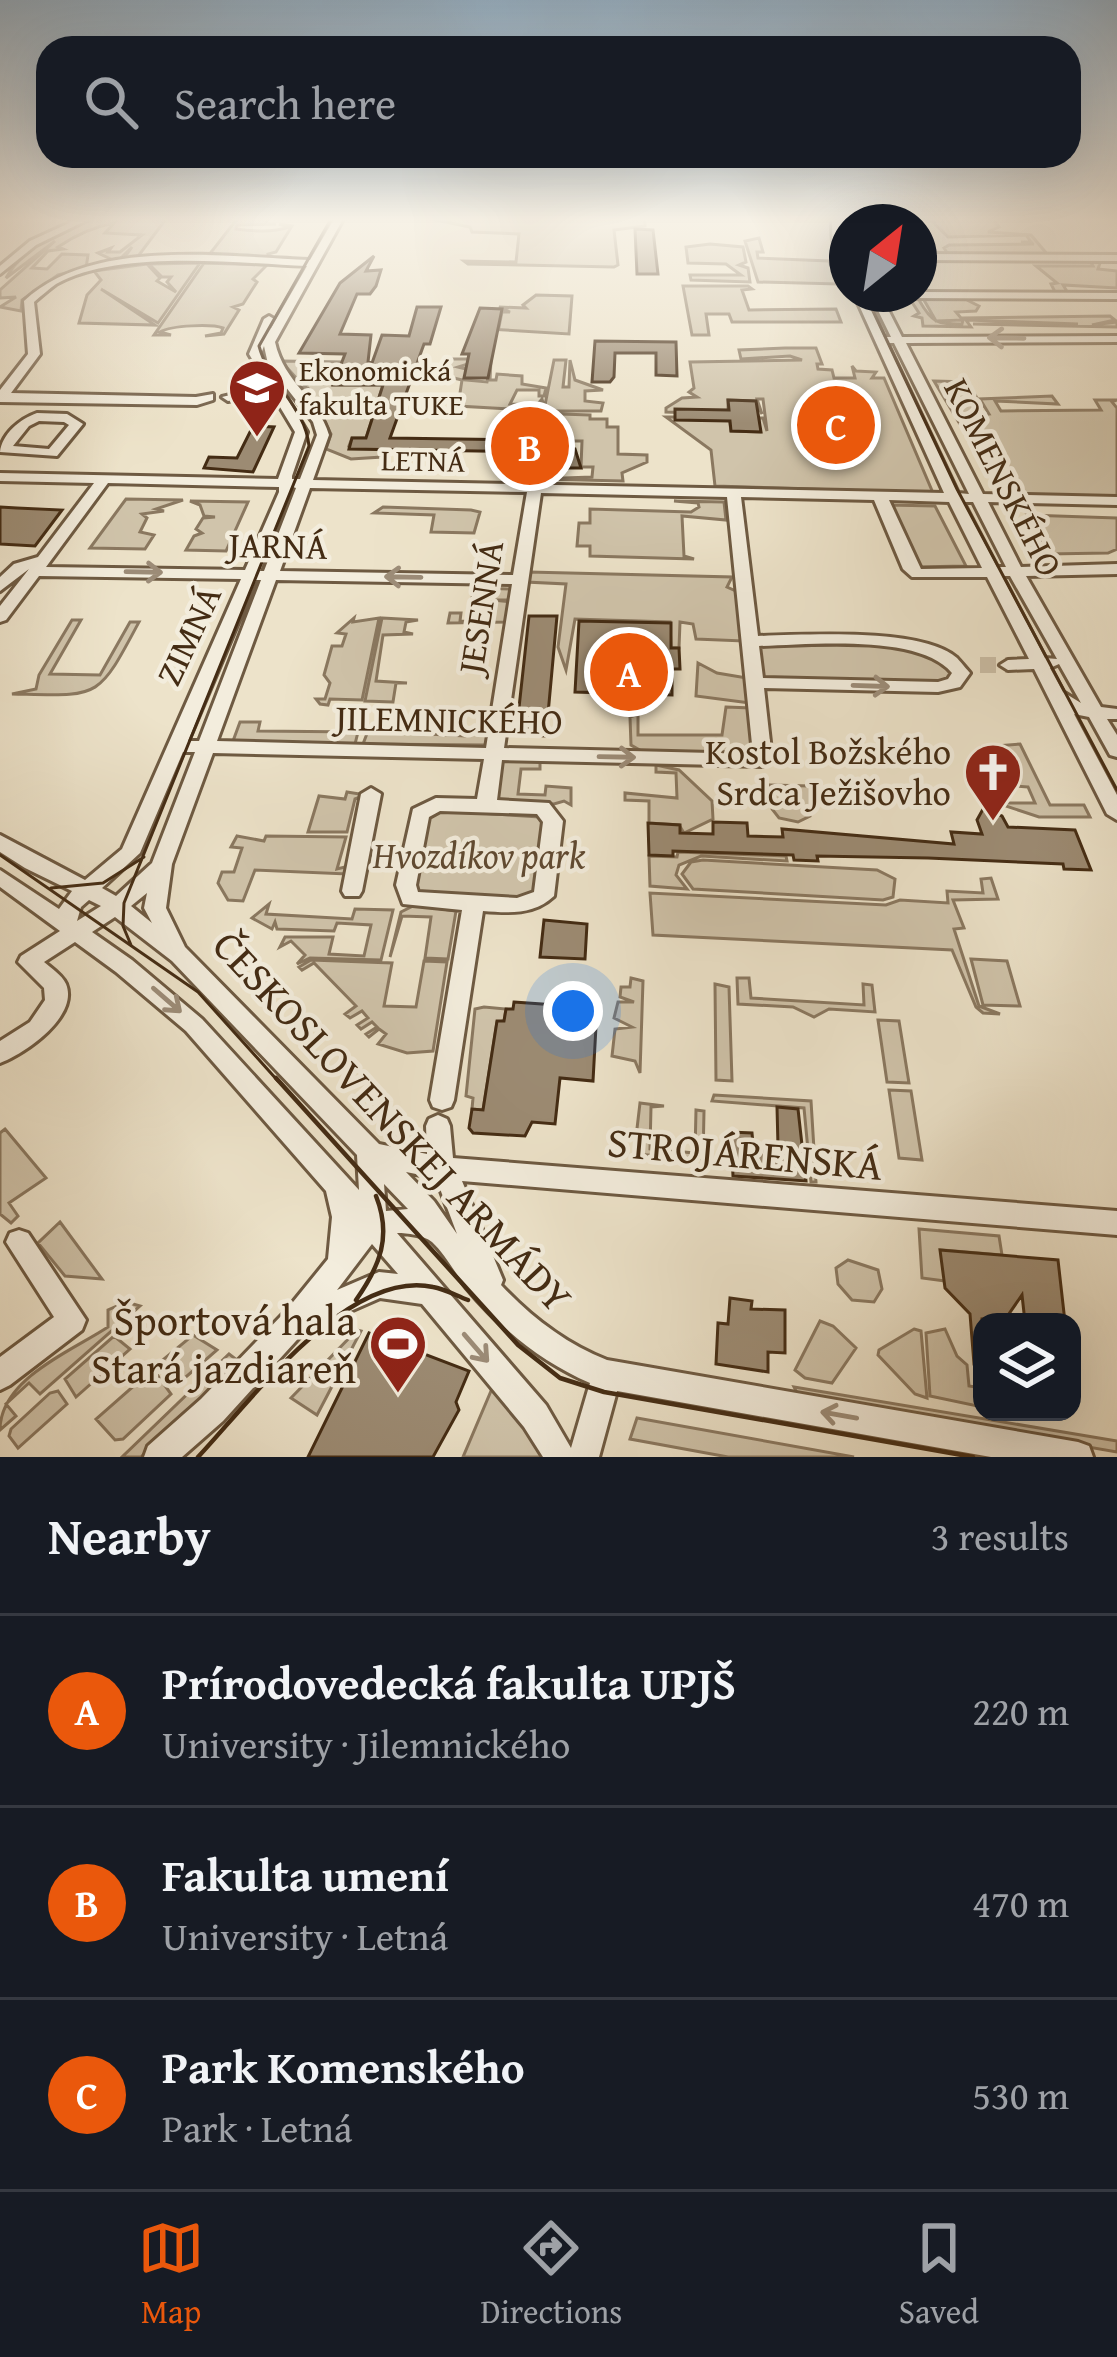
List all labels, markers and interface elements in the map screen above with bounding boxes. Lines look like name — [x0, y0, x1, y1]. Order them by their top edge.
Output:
search box — [36, 36, 1081, 168]
icon: search — [78, 69, 144, 135]
text: Search here — [174, 70, 396, 135]
north arrow — [829, 204, 937, 312]
one-way arrow — [987, 327, 1026, 350]
place label: Ekonomická fakulta TUKE — [299, 348, 464, 426]
school or university icon: Ekonomická fakulta TUKE — [226, 357, 288, 439]
street label: KOMENSKÉHO — [932, 368, 1077, 585]
pin: C — [797, 380, 875, 470]
pin: B — [491, 401, 569, 491]
street label: LETNÁ — [380, 437, 466, 483]
street label: JARNÁ — [224, 517, 328, 572]
street label: JESENNÁ — [442, 536, 516, 681]
one-way arrow — [124, 561, 163, 584]
one-way arrow — [384, 566, 423, 589]
street label: ZIMNÁ — [141, 576, 234, 694]
pin: A — [590, 627, 668, 717]
one-way arrow — [851, 674, 890, 697]
street label: JILEMNICKÉHO — [331, 690, 563, 747]
place label: Kostol Božského Srdca Ježišovho — [705, 724, 951, 818]
church icon: Kostol Božského Srdca Ježišovho — [962, 741, 1024, 823]
one-way arrow — [597, 745, 636, 768]
park label: Hvozdíkov park — [372, 828, 586, 881]
street label: ČESKOSLOVENSKEJ ARMÁDY — [199, 916, 587, 1326]
your location — [543, 981, 603, 1041]
one-way arrow — [151, 986, 182, 1013]
street label: STROJÁRENSKÁ — [605, 1110, 886, 1195]
place label: Športová hala Stará jazdiareň — [91, 1289, 356, 1398]
sports icon: Športová hala Stará jazdiareň — [367, 1313, 429, 1395]
map controls — [973, 1313, 1081, 1421]
button: layers — [973, 1313, 1081, 1421]
one-way arrow — [462, 1332, 489, 1363]
one-way arrow — [820, 1403, 859, 1425]
text: Nearby — [48, 1498, 211, 1573]
text: 3 results — [931, 1507, 1069, 1564]
text: Prírodovedecká fakulta UPJŠ — [162, 1650, 736, 1715]
text: A — [75, 1682, 99, 1739]
text: 220 m — [972, 1682, 1069, 1739]
text: University · Jilemnického — [162, 1715, 570, 1772]
text: Fakulta umení — [162, 1842, 449, 1907]
text: B — [75, 1874, 99, 1931]
text: 470 m — [972, 1874, 1069, 1931]
text: University · Letná — [162, 1907, 448, 1964]
text: Park Komenského — [162, 2034, 525, 2099]
text: C — [76, 2066, 98, 2123]
text: 530 m — [972, 2066, 1069, 2123]
text: Park · Letná — [162, 2099, 352, 2156]
tab: Map — [138, 2215, 204, 2335]
tab: Directions — [481, 2215, 622, 2335]
tab: Saved — [899, 2215, 979, 2335]

